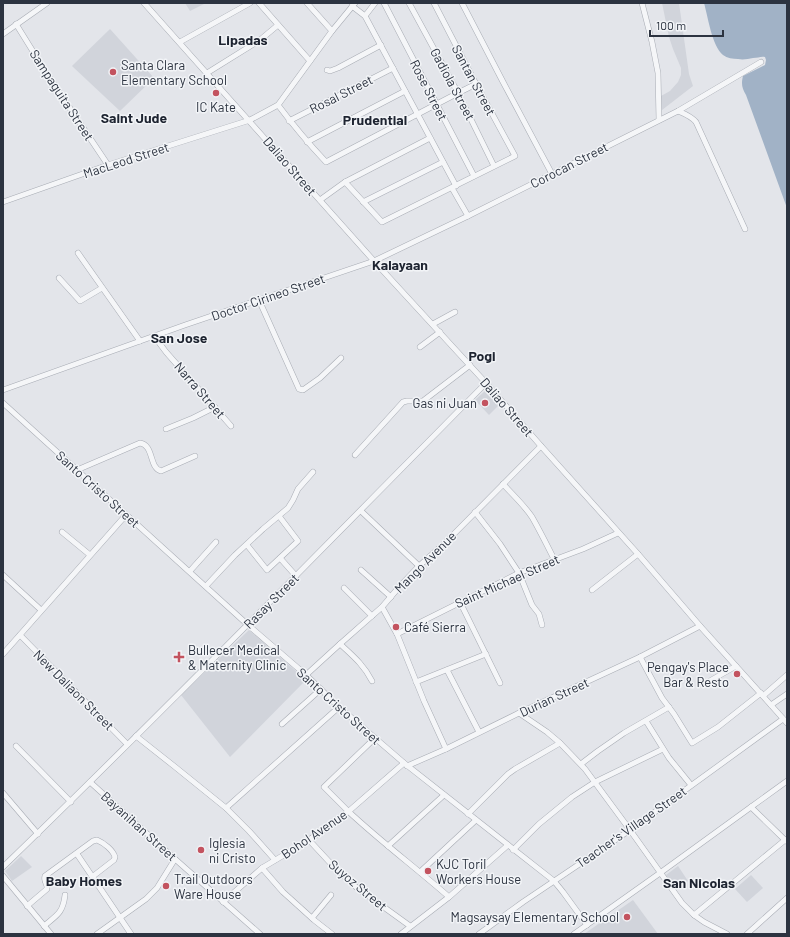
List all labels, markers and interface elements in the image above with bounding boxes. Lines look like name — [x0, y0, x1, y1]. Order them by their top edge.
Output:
scale bar — [650, 12, 723, 38]
text: 100 m — [656, 18, 686, 32]
district label: Lipadas — [218, 31, 268, 48]
street label: Santan Street — [449, 42, 499, 118]
street label: Gadiola Street — [427, 45, 479, 123]
street label: Sampaguita Street — [27, 46, 97, 144]
place label: Santa Clara Elementary School — [121, 57, 227, 88]
street label: Rose Street — [407, 57, 451, 123]
marker: Santa Clara Elementary School — [108, 67, 118, 77]
street label: Rosal Street — [307, 71, 375, 117]
marker: IC Kate — [211, 88, 221, 98]
place label: IC Kate — [196, 99, 236, 115]
district label: Saint Jude — [101, 109, 168, 126]
district label: Prudential — [343, 111, 407, 128]
street label: Daliao Street — [260, 133, 320, 199]
street label: MacLeod Street — [81, 139, 171, 181]
street label: Corocan Street — [527, 139, 611, 191]
district label: Kalayaan — [372, 256, 428, 273]
street label: Doctor Cirineo Street — [209, 270, 327, 324]
district label: San Jose — [151, 329, 208, 346]
district label: Pogi — [468, 347, 496, 364]
street label: Narra Street — [171, 358, 229, 422]
street label: Daliao Street — [477, 374, 537, 440]
place label: Gas ni Juan — [413, 395, 477, 411]
marker: Gas ni Juan — [480, 398, 490, 408]
street label: Santo Cristo Street — [53, 447, 143, 531]
street label: Mango Avenue — [391, 528, 459, 596]
street label: Saint Michael Street — [452, 551, 562, 611]
street label: Rasay Street — [240, 570, 302, 632]
place label: Café Sierra — [404, 619, 466, 635]
marker: Café Sierra — [391, 622, 401, 632]
place label: Bullecer Medical & Maternity Clinic — [188, 642, 286, 673]
street label: New Daliaon Street — [30, 646, 118, 734]
marker: Bullecer Medical & Maternity Clinic — [173, 651, 185, 663]
place label: Pengay's Place Bar & Resto — [647, 659, 729, 690]
street label: Santo Cristo Street — [294, 664, 384, 748]
marker: Pengay's Place Bar & Resto — [732, 669, 742, 679]
street label: Durian Street — [517, 674, 591, 720]
street label: Teacher's Village Street — [573, 783, 689, 871]
street label: Bayanihan Street — [98, 788, 180, 864]
street label: Bohol Avenue — [278, 806, 350, 862]
place label: Iglesia ni Cristo — [209, 835, 256, 866]
marker: Iglesia ni Cristo — [196, 845, 206, 855]
street label: Suyoz Street — [326, 856, 390, 914]
place label: KJC Toril Workers House — [436, 856, 521, 887]
marker: KJC Toril Workers House — [423, 866, 433, 876]
place label: Trail Outdoors Ware House — [174, 871, 253, 902]
district label: Baby Homes — [46, 872, 122, 889]
district label: San Nicolas — [663, 874, 735, 891]
marker: Trail Outdoors Ware House — [161, 881, 171, 891]
place label: Magsaysay Elementary School — [451, 909, 619, 925]
marker: Magsaysay Elementary School — [622, 912, 632, 922]

